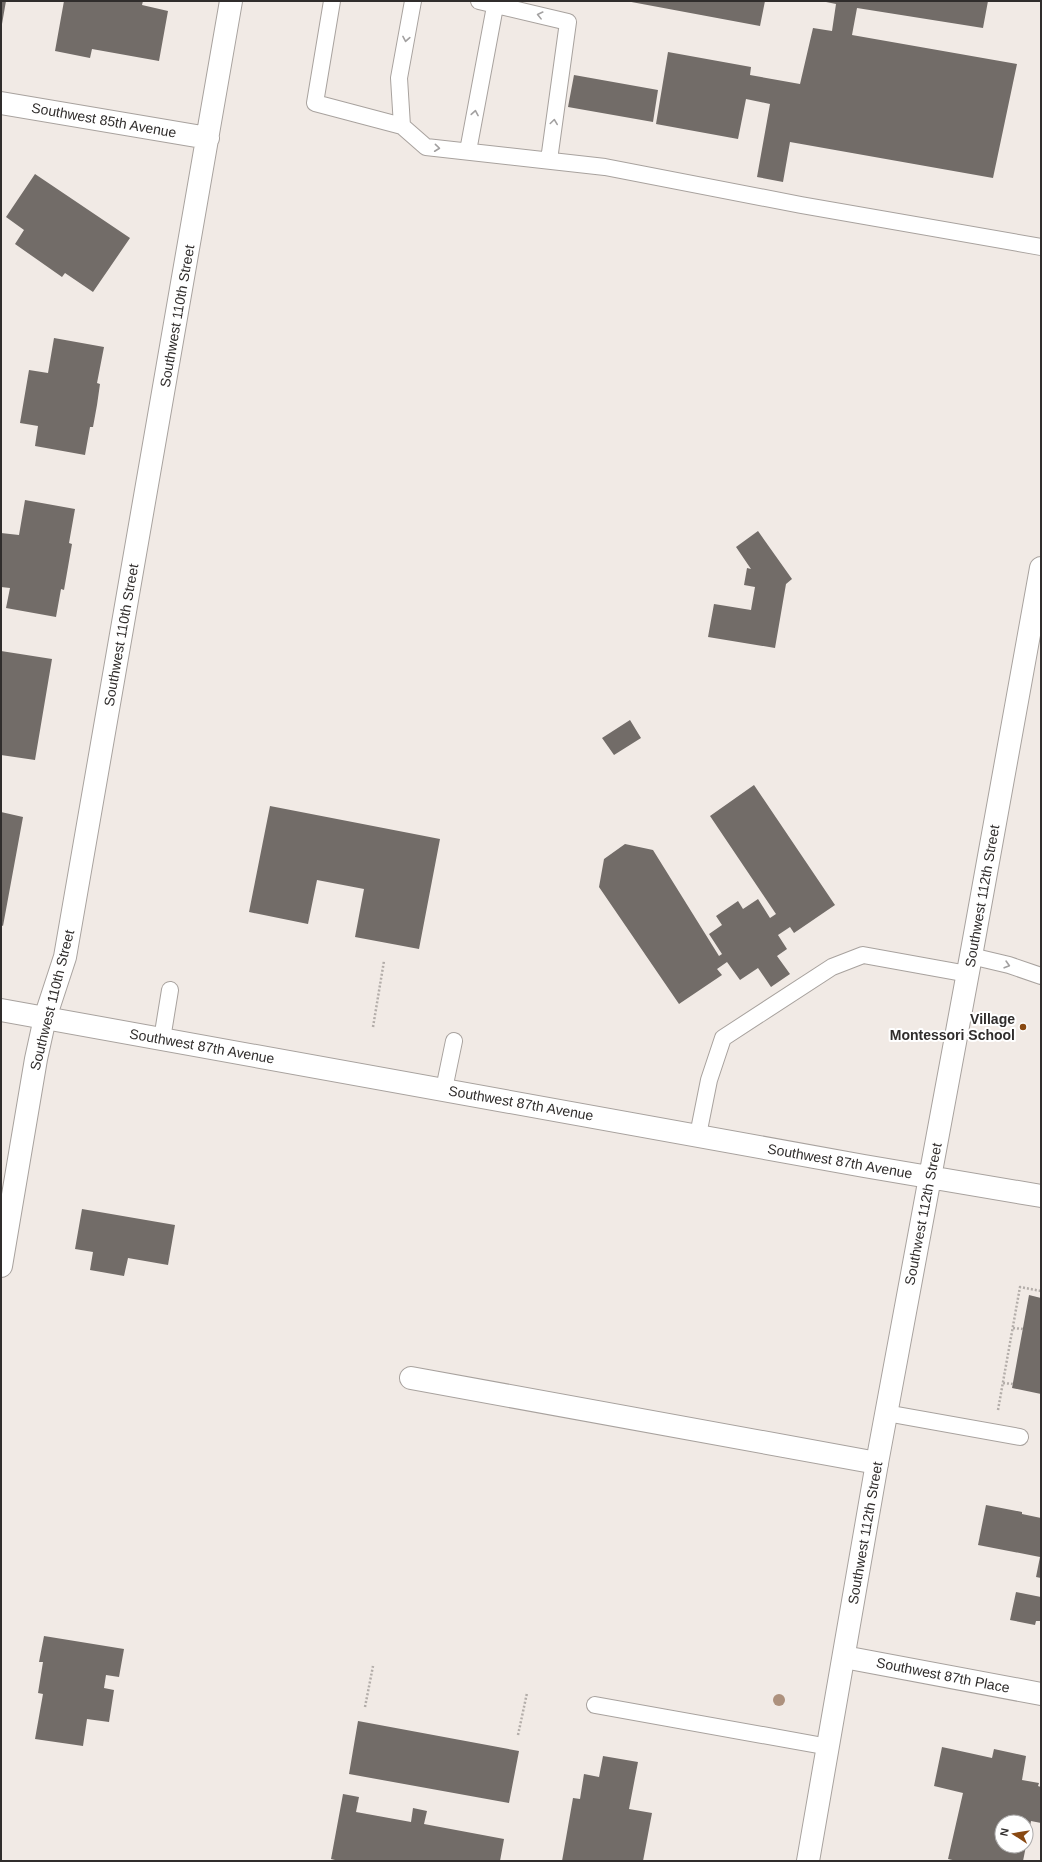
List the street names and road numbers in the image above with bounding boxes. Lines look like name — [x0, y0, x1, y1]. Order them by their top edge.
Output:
street label: Southwest 85th Avenue — [30, 99, 178, 141]
street label: Southwest 110th Street — [157, 243, 197, 389]
street label: Southwest 110th Street — [101, 562, 141, 708]
street label: Southwest 112th Street — [962, 823, 1002, 969]
street label: Southwest 110th Street — [27, 928, 77, 1072]
street label: Southwest 87th Avenue — [128, 1025, 276, 1067]
street label: Southwest 87th Avenue — [447, 1082, 595, 1124]
street label: Southwest 87th Avenue — [766, 1140, 914, 1182]
street label: Southwest 112th Street — [901, 1141, 945, 1286]
street label: Southwest 112th Street — [845, 1460, 885, 1606]
street label: Southwest 87th Place — [875, 1654, 1011, 1696]

